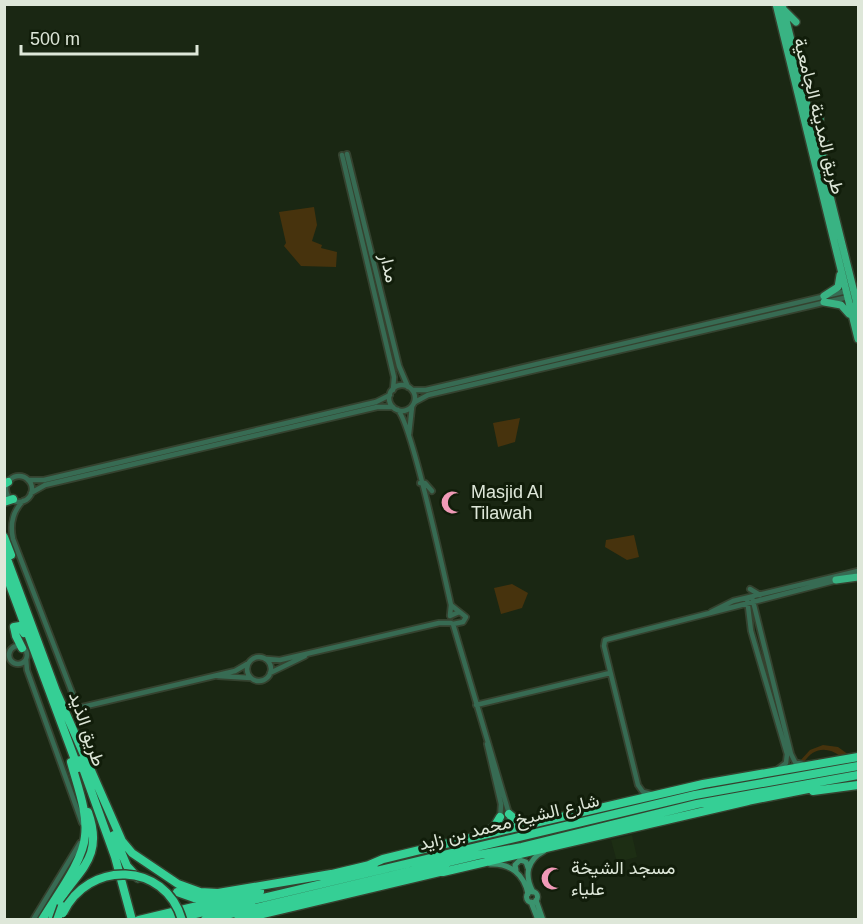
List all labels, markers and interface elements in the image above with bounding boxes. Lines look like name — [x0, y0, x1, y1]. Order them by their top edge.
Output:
scale bar — [21, 18, 196, 56]
text: 500 m — [30, 29, 80, 49]
street label: طريق المدينة الجامعية — [789, 36, 848, 197]
street label: مدار — [375, 250, 402, 285]
place label: Masjid Al Tilawah — [471, 482, 543, 523]
mosque icon: Masjid Al Tilawah — [440, 489, 466, 515]
street label: طريق الذيد — [64, 689, 109, 769]
street label: شارع الشيخ محمد بن زايد — [417, 790, 602, 856]
place label: مسجد الشيخة علياء — [571, 858, 675, 899]
mosque icon: مسجد الشيخة علياء — [540, 865, 566, 891]

